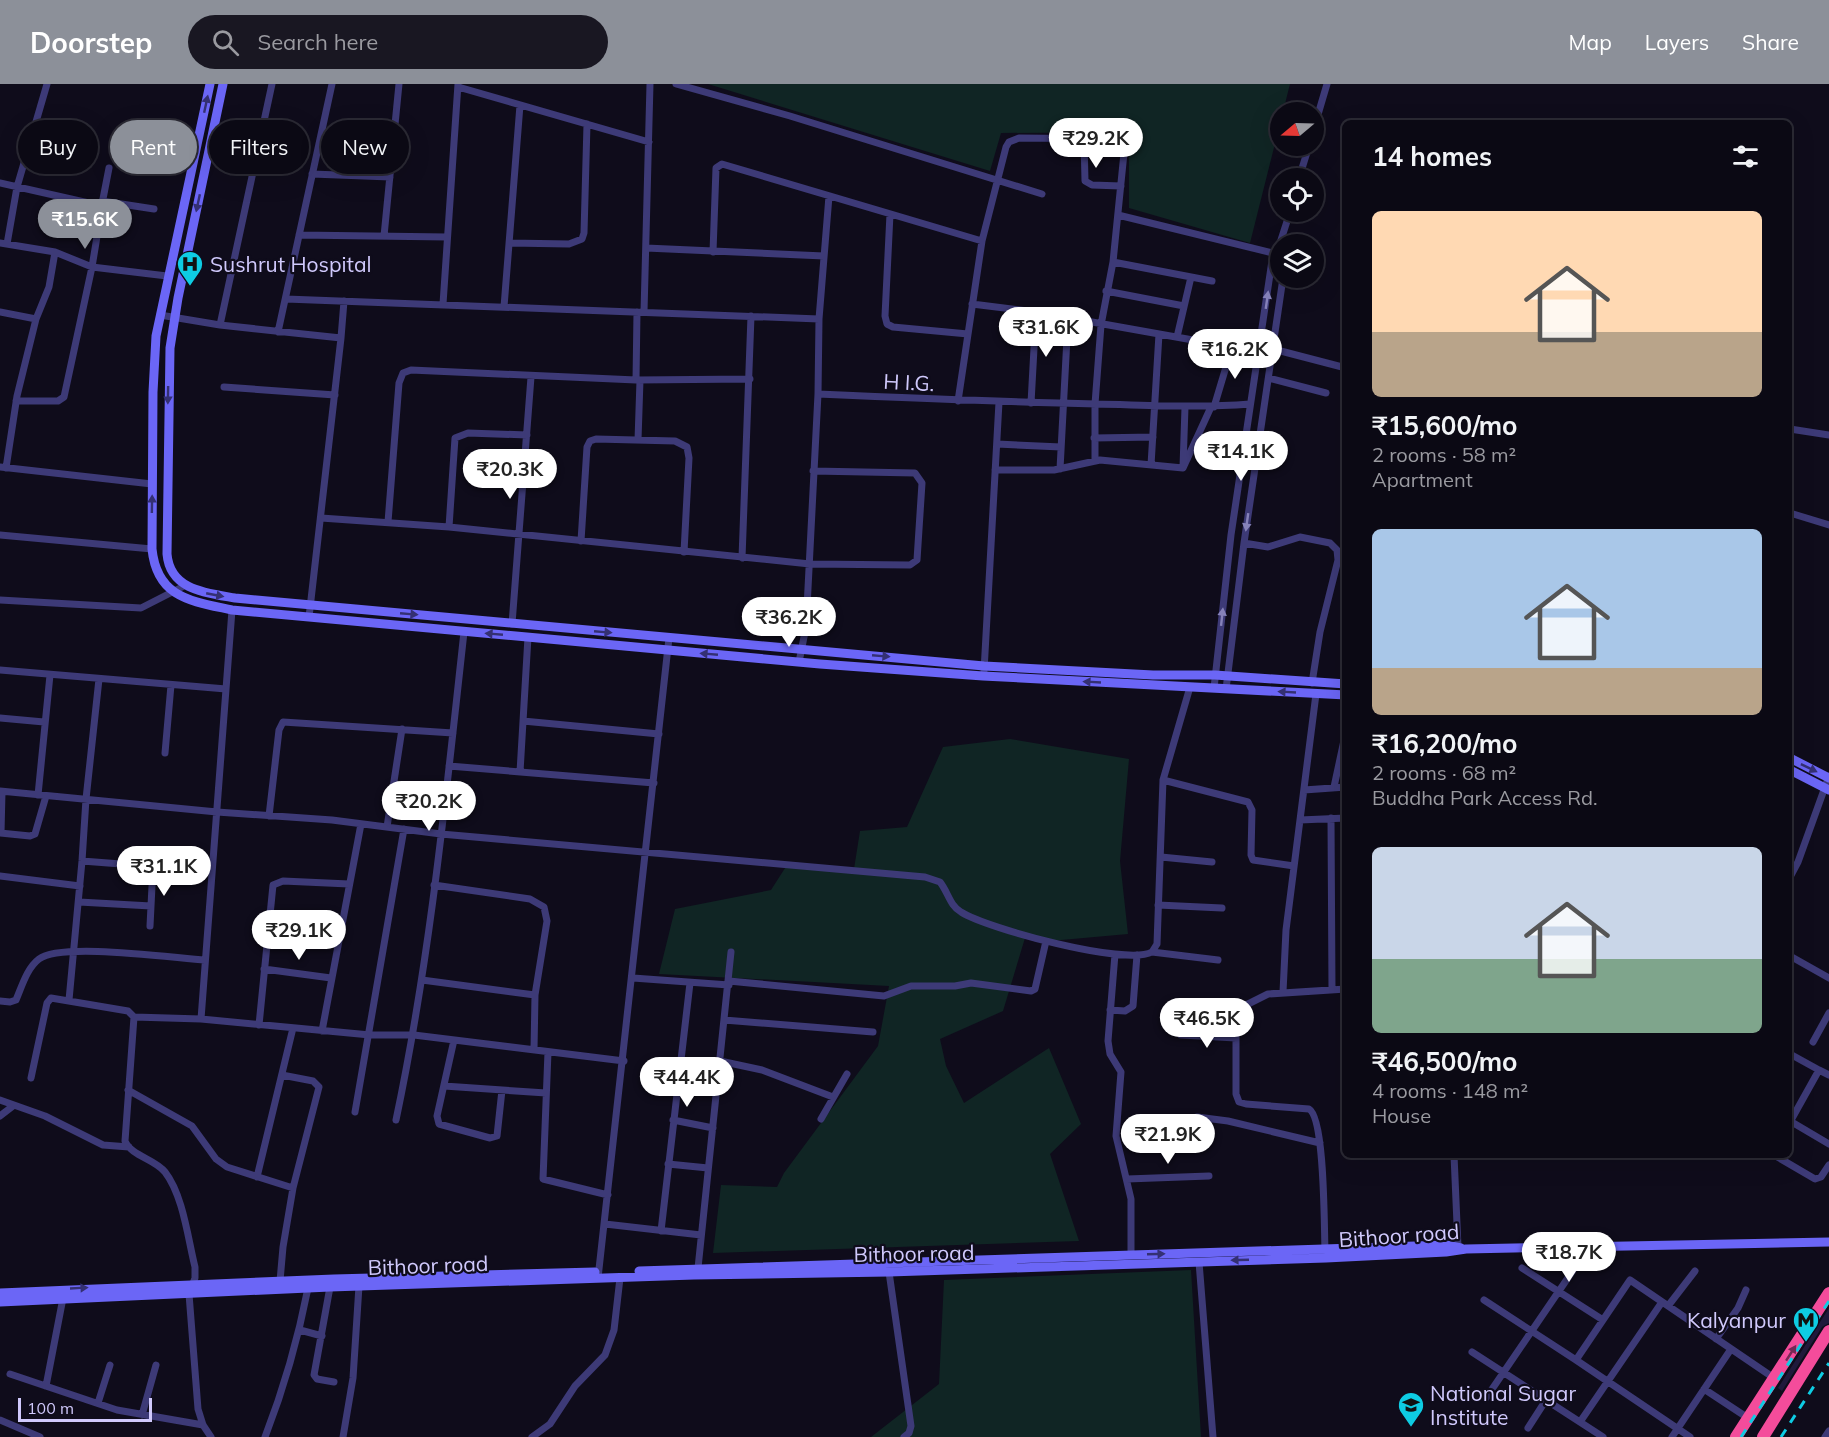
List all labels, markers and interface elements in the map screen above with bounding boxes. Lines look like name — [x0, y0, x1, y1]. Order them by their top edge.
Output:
search box — [188, 15, 608, 69]
text: Doorstep — [30, 25, 152, 60]
icon: search — [209, 26, 242, 59]
text: Search here — [257, 28, 378, 56]
text: Map — [1569, 29, 1612, 55]
text: Layers — [1645, 29, 1709, 55]
text: Share — [1742, 29, 1799, 55]
one-way arrow — [201, 95, 211, 114]
north arrow — [1270, 102, 1324, 156]
map controls — [1270, 102, 1324, 288]
pin: ₹29.2K — [1047, 118, 1145, 169]
chip: Buy — [18, 120, 98, 174]
chip: Rent — [110, 120, 197, 174]
chip: Filters — [209, 120, 309, 174]
chip: New — [321, 120, 409, 174]
text: ₹29.2K — [1063, 125, 1129, 150]
text: 14 homes — [1372, 140, 1492, 173]
icon: filters — [1729, 140, 1762, 173]
button: locate — [1270, 168, 1324, 222]
one-way arrow — [193, 194, 202, 213]
pin: ₹15.6K — [36, 199, 134, 250]
text: ₹15.6K — [52, 206, 118, 231]
button: layers — [1270, 234, 1324, 288]
hospital icon: Sushrut Hospital — [175, 249, 205, 287]
icon: home — [1513, 250, 1621, 358]
place label: Sushrut Hospital — [210, 251, 372, 277]
one-way arrow — [1262, 290, 1272, 309]
pin: ₹31.6K — [997, 307, 1095, 358]
text: ₹31.6K — [1013, 314, 1079, 339]
pin: ₹16.2K — [1186, 329, 1284, 380]
text: ₹16.2K — [1202, 336, 1268, 361]
street label: H I.G. — [883, 368, 935, 396]
one-way arrow — [163, 386, 173, 405]
text: ₹15,600/mo — [1372, 409, 1517, 442]
pin: ₹14.1K — [1192, 431, 1290, 482]
text: ₹14.1K — [1208, 438, 1274, 463]
text: 2 rooms · 58 m² — [1372, 442, 1516, 467]
pin: ₹20.3K — [461, 449, 559, 500]
text: ₹20.3K — [477, 456, 543, 481]
text: Apartment — [1372, 467, 1473, 492]
one-way arrow — [147, 494, 156, 513]
one-way arrow — [1243, 513, 1252, 532]
icon: home — [1513, 568, 1621, 676]
one-way arrow — [206, 591, 225, 600]
pin: ₹36.2K — [740, 597, 838, 648]
text: ₹36.2K — [756, 604, 822, 629]
one-way arrow — [1217, 608, 1227, 627]
one-way arrow — [399, 609, 418, 619]
one-way arrow — [594, 627, 613, 637]
one-way arrow — [485, 630, 504, 639]
one-way arrow — [700, 649, 719, 659]
one-way arrow — [872, 651, 891, 661]
one-way arrow — [1083, 677, 1102, 687]
one-way arrow — [1278, 688, 1297, 697]
text: ₹16,200/mo — [1372, 727, 1517, 760]
text: 2 rooms · 68 m² — [1372, 760, 1516, 785]
one-way arrow — [1801, 763, 1818, 773]
pin: ₹20.2K — [380, 781, 478, 832]
text: Buddha Park Access Rd. — [1372, 785, 1598, 810]
text: ₹20.2K — [396, 788, 462, 813]
pin: ₹31.1K — [115, 846, 213, 897]
text: ₹31.1K — [131, 853, 197, 878]
icon: home — [1513, 886, 1621, 994]
pin: ₹29.1K — [250, 910, 348, 961]
text: ₹29.1K — [266, 917, 332, 942]
pin: ₹46.5K — [1158, 998, 1256, 1049]
text: ₹46.5K — [1174, 1005, 1240, 1030]
text: ₹46,500/mo — [1372, 1045, 1517, 1078]
pin: ₹44.4K — [638, 1057, 736, 1108]
text: ₹44.4K — [654, 1064, 720, 1089]
text: 4 rooms · 148 m² — [1372, 1078, 1528, 1103]
text: House — [1372, 1103, 1431, 1128]
pin: ₹21.9K — [1119, 1114, 1217, 1165]
text: ₹21.9K — [1135, 1121, 1201, 1146]
street label: Bithoor road — [1338, 1218, 1460, 1252]
pin: ₹18.7K — [1520, 1232, 1618, 1283]
street label: Bithoor road — [853, 1239, 975, 1267]
text: ₹18.7K — [1536, 1239, 1602, 1264]
street label: Bithoor road — [367, 1250, 489, 1280]
one-way arrow — [1146, 1250, 1165, 1259]
one-way arrow — [1231, 1256, 1250, 1265]
one-way arrow — [70, 1284, 89, 1293]
metro station icon: Kalyanpur — [1791, 1305, 1821, 1343]
place label: Kalyanpur — [1687, 1307, 1786, 1333]
one-way arrow — [1785, 1344, 1796, 1361]
place label: National Sugar Institute — [1430, 1380, 1576, 1430]
school or university icon: National Sugar Institute — [1396, 1390, 1426, 1428]
scale bar — [18, 1395, 152, 1422]
text: 100 m — [27, 1398, 74, 1418]

